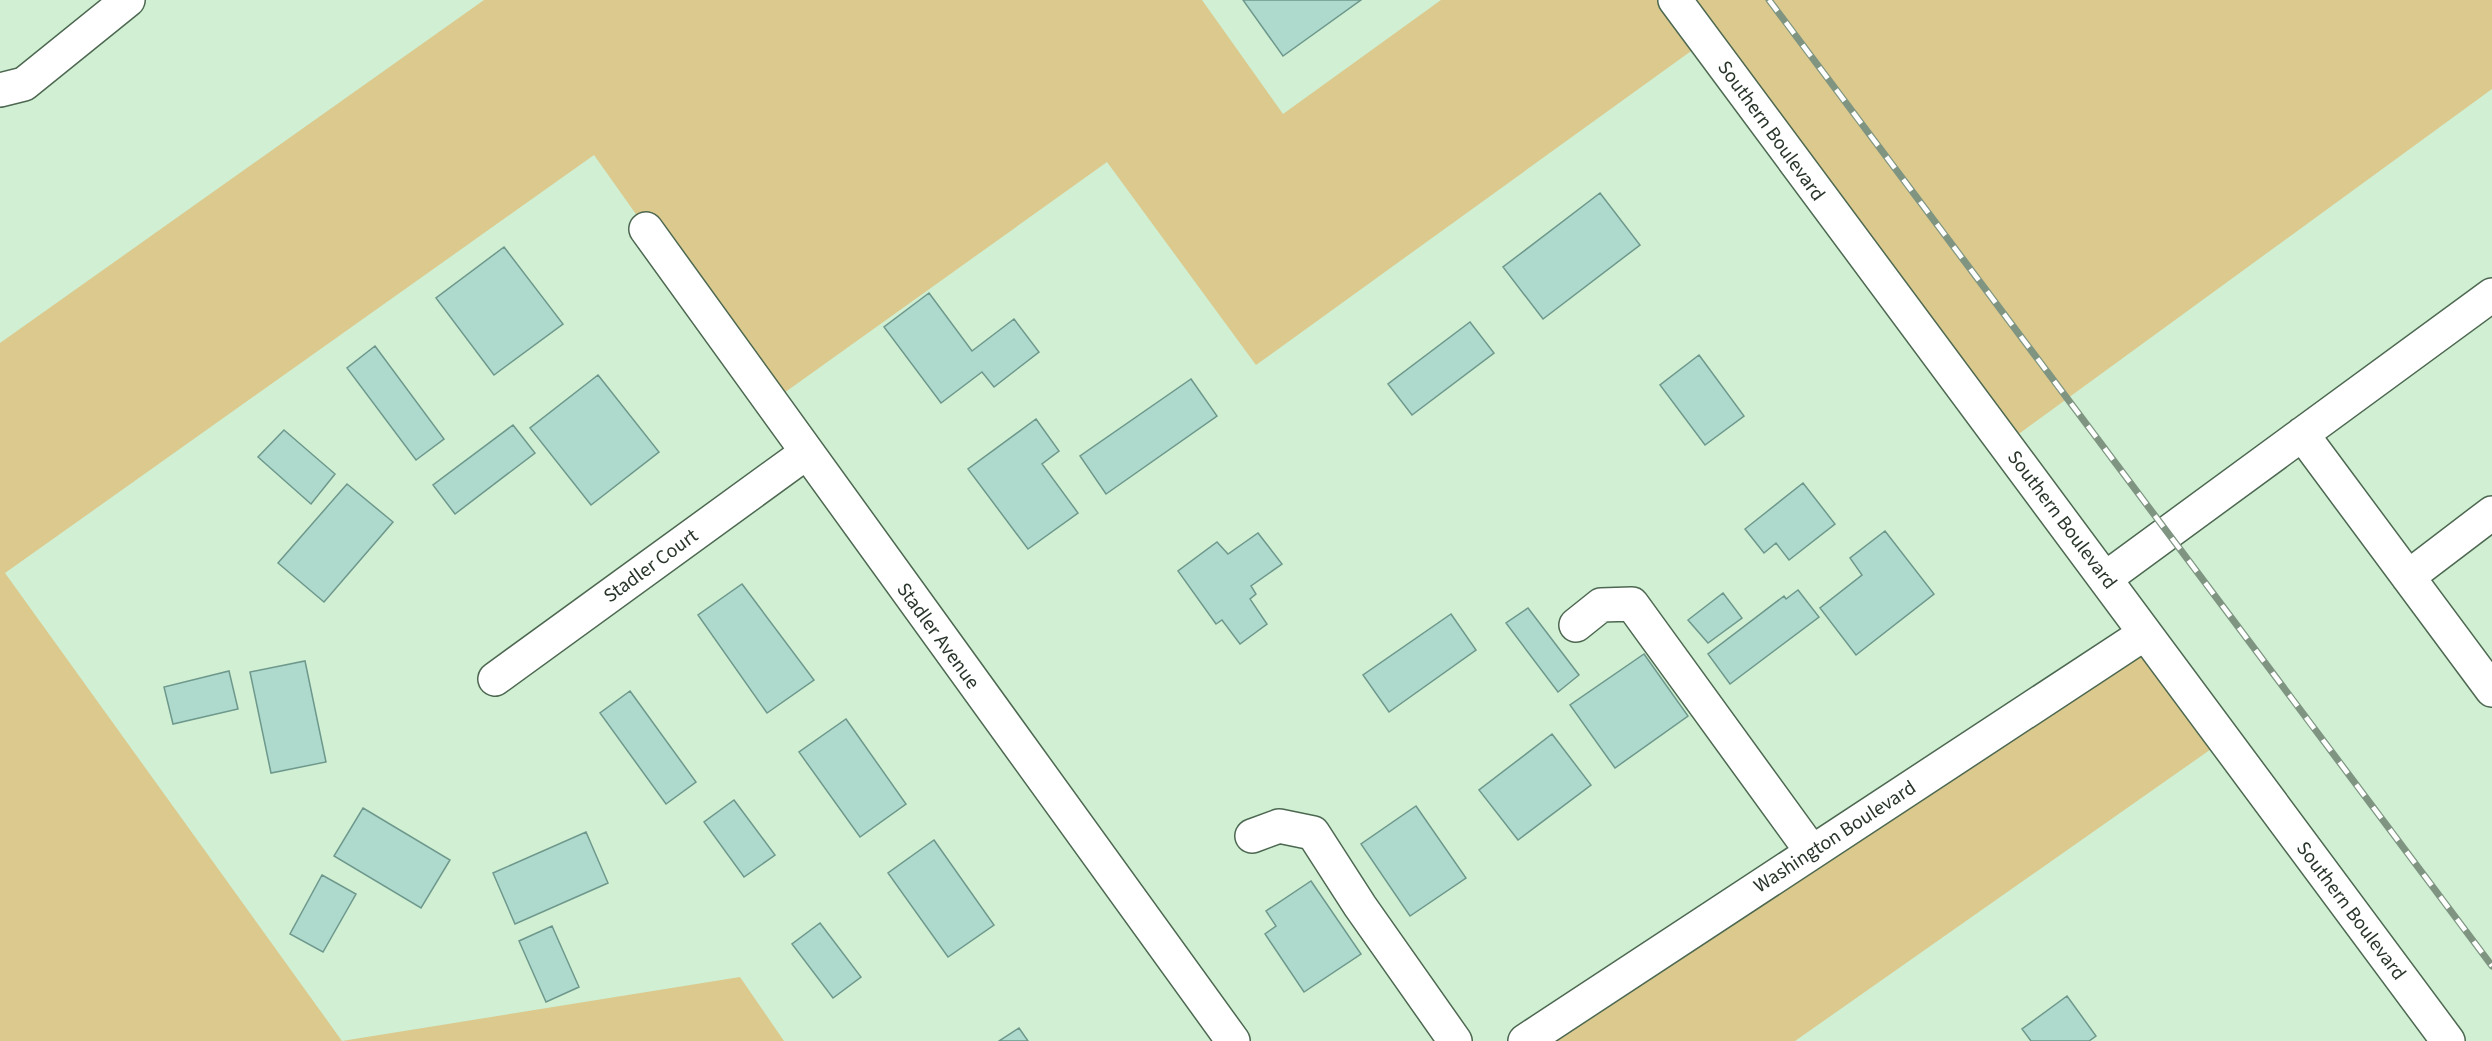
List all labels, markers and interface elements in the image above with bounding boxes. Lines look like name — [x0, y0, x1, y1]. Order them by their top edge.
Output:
street label: Southern Boulevard — [1711, 55, 1831, 207]
street label: Southern Boulevard — [2000, 445, 2124, 595]
street label: Stadler Court — [598, 522, 704, 610]
street label: Stadler Avenue — [890, 577, 986, 695]
street label: Washington Boulevard — [1748, 774, 1922, 900]
street label: Southern Boulevard — [2289, 836, 2413, 986]

